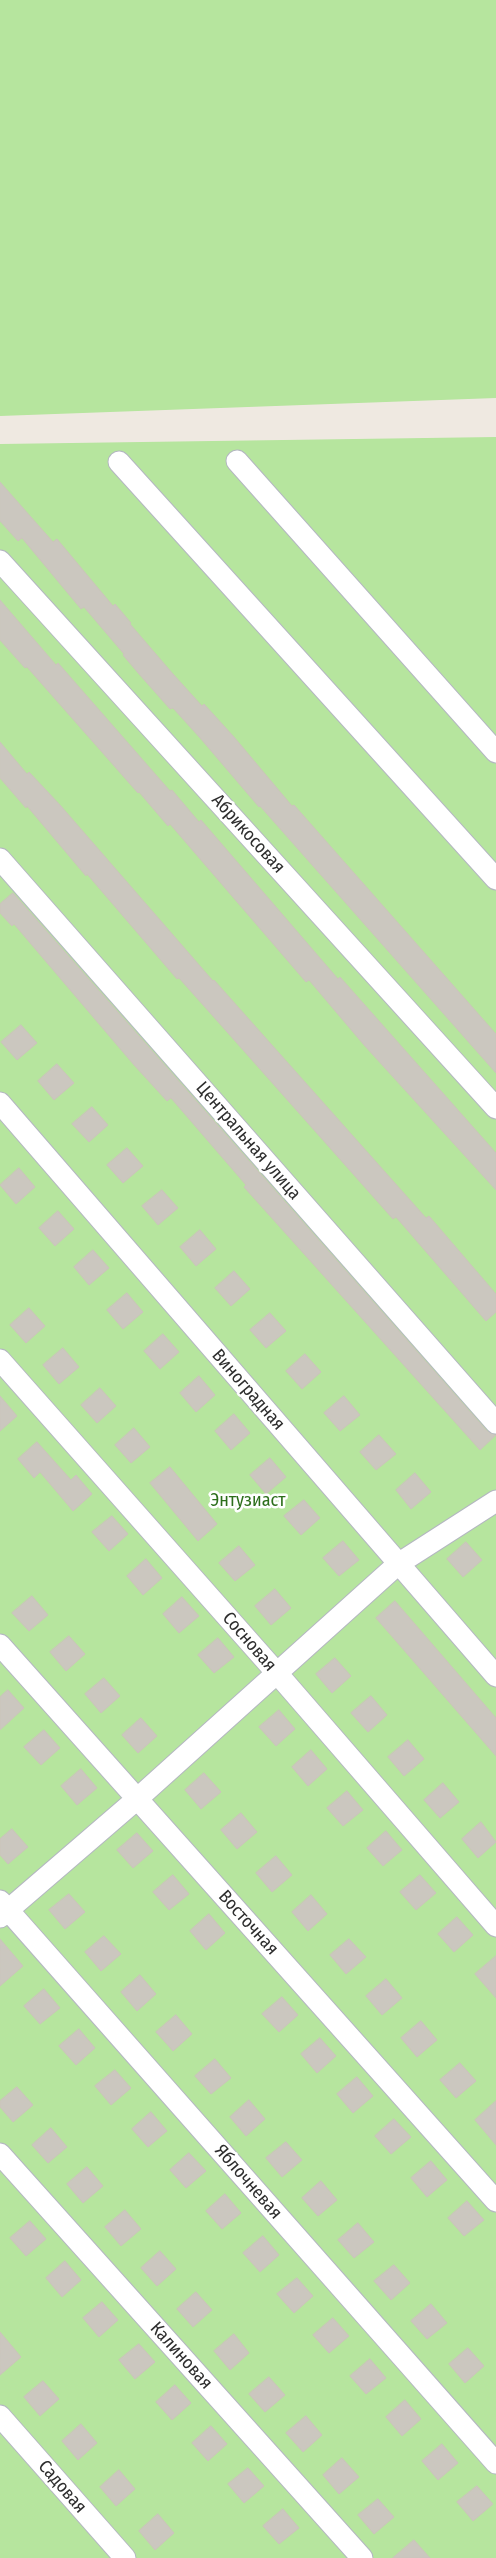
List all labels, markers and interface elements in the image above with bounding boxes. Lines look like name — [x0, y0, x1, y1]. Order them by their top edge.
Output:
street label: Абрикосовая — [207, 790, 289, 878]
street label: Центральная улица — [191, 1078, 305, 1204]
street label: Виноградная — [207, 1345, 289, 1435]
park label: Энтузиаст — [211, 1490, 285, 1512]
street label: Сосновая — [217, 1608, 281, 1676]
street label: Восточная — [213, 1886, 283, 1960]
street label: Яблочневая — [210, 2140, 286, 2224]
street label: Калиновая — [145, 2318, 217, 2394]
street label: Садовая — [33, 2456, 91, 2518]

